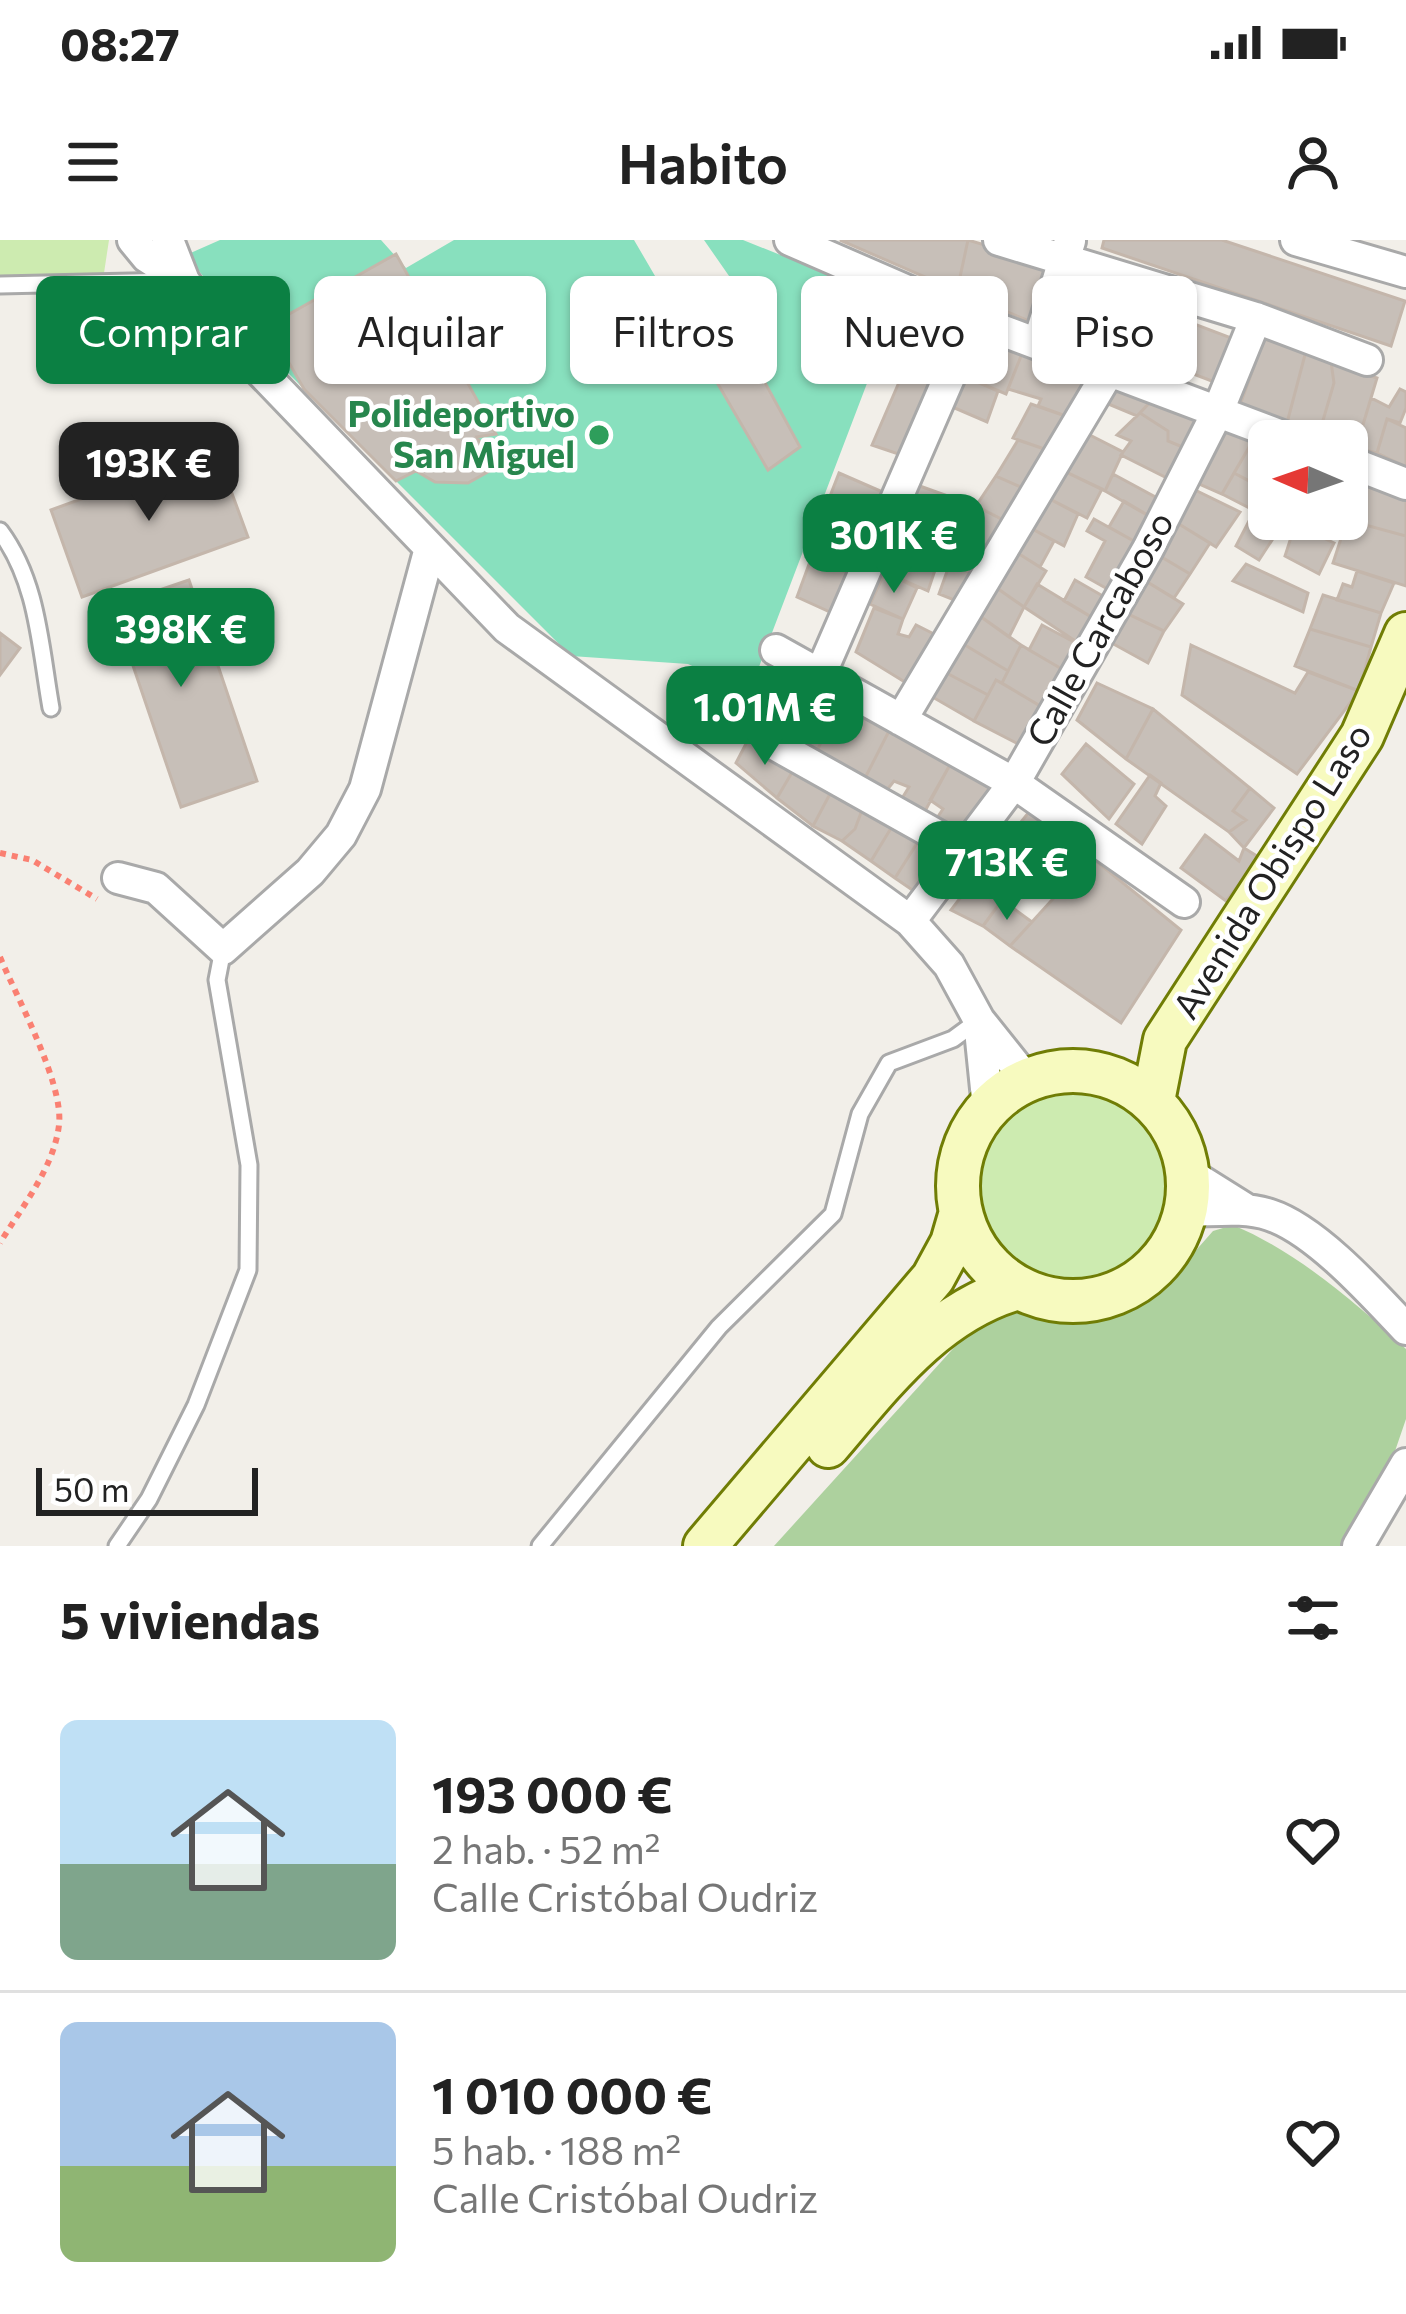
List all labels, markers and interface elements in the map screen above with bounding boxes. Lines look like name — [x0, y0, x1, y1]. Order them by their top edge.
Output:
text: 08:27 — [60, 15, 180, 70]
icon: menu — [60, 129, 126, 195]
text: Habito — [618, 129, 788, 195]
icon: person — [1280, 129, 1346, 195]
chip: Comprar — [36, 276, 290, 384]
chip: Alquilar — [314, 276, 546, 384]
chip: Filtros — [570, 276, 777, 384]
chip: Nuevo — [801, 276, 1008, 384]
chip: Piso — [1032, 276, 1197, 384]
place label: Polideportivo San Miguel — [348, 390, 575, 475]
north arrow — [1248, 420, 1368, 540]
map controls — [1248, 420, 1368, 540]
pin: 193K € — [51, 422, 247, 524]
marker: Polideportivo San Miguel — [586, 422, 612, 448]
text: 193K € — [86, 437, 212, 485]
pin: 301K € — [796, 494, 992, 596]
street label: Calle Carcaboso — [1016, 503, 1181, 753]
text: 301K € — [830, 509, 958, 557]
pin: 398K € — [83, 588, 279, 690]
text: 398K € — [114, 603, 248, 651]
pin: 1.01M € — [654, 666, 876, 768]
text: 1.01M € — [693, 681, 837, 729]
street label: Avenida Obispo Laso — [1162, 714, 1379, 1026]
pin: 713K € — [909, 821, 1105, 923]
text: 713K € — [945, 836, 1069, 884]
scale bar — [36, 1462, 258, 1515]
text: 50 m — [54, 1468, 130, 1509]
icon: filters — [1280, 1585, 1346, 1651]
text: 5 viviendas — [60, 1587, 320, 1650]
text: 193 000 € — [432, 1761, 673, 1824]
icon: home — [156, 1768, 300, 1912]
icon: heart — [1280, 1807, 1346, 1873]
text: 2 hab. · 52 m² — [432, 1824, 661, 1872]
text: Calle Cristóbal Oudriz — [432, 1872, 818, 1920]
text: 1 010 000 € — [432, 2062, 713, 2125]
icon: home — [156, 2070, 300, 2214]
icon: heart — [1280, 2109, 1346, 2175]
text: 5 hab. · 188 m² — [432, 2125, 681, 2173]
text: Calle Cristóbal Oudriz — [432, 2173, 818, 2221]

